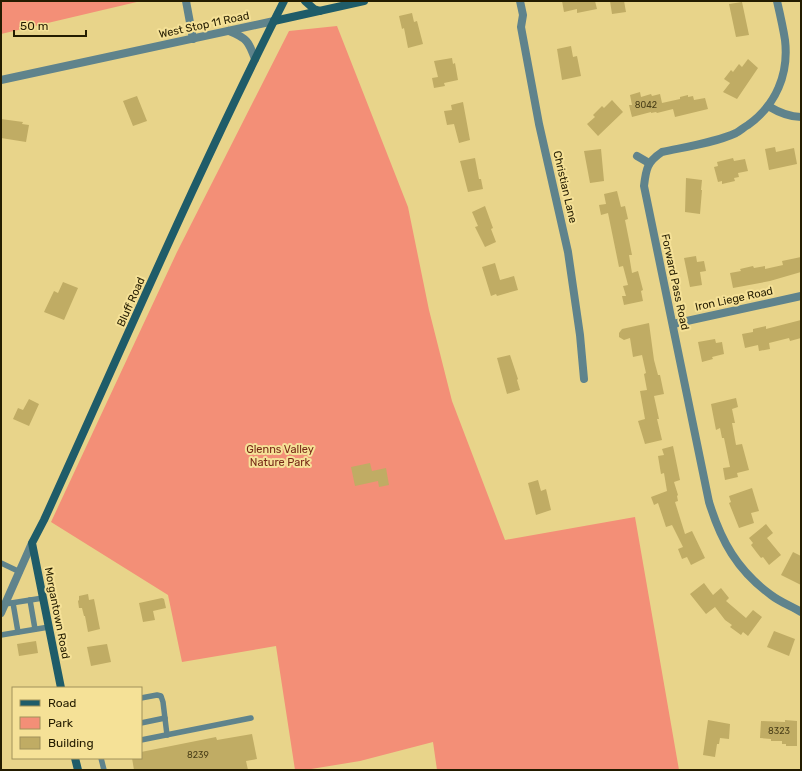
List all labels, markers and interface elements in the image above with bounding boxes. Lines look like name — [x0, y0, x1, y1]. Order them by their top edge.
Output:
street label: West Stop 11 Road — [158, 9, 250, 41]
scale bar — [14, 12, 86, 38]
text: 50 m — [20, 19, 48, 33]
house number: 8042 — [635, 100, 657, 110]
street label: Christian Lane — [550, 150, 580, 224]
street label: Forward Pass Road — [658, 233, 692, 331]
street label: Bluff Road — [114, 275, 148, 329]
street label: Iron Liege Road — [694, 284, 774, 314]
park label: Glenns Valley Nature Park — [246, 443, 314, 469]
street label: Morgantown Road — [42, 566, 72, 660]
legend — [12, 687, 142, 759]
text: Road — [48, 696, 76, 710]
text: Park — [48, 716, 74, 730]
house number: 8323 — [768, 726, 790, 736]
text: Building — [48, 736, 94, 750]
house number: 8239 — [187, 750, 209, 760]

